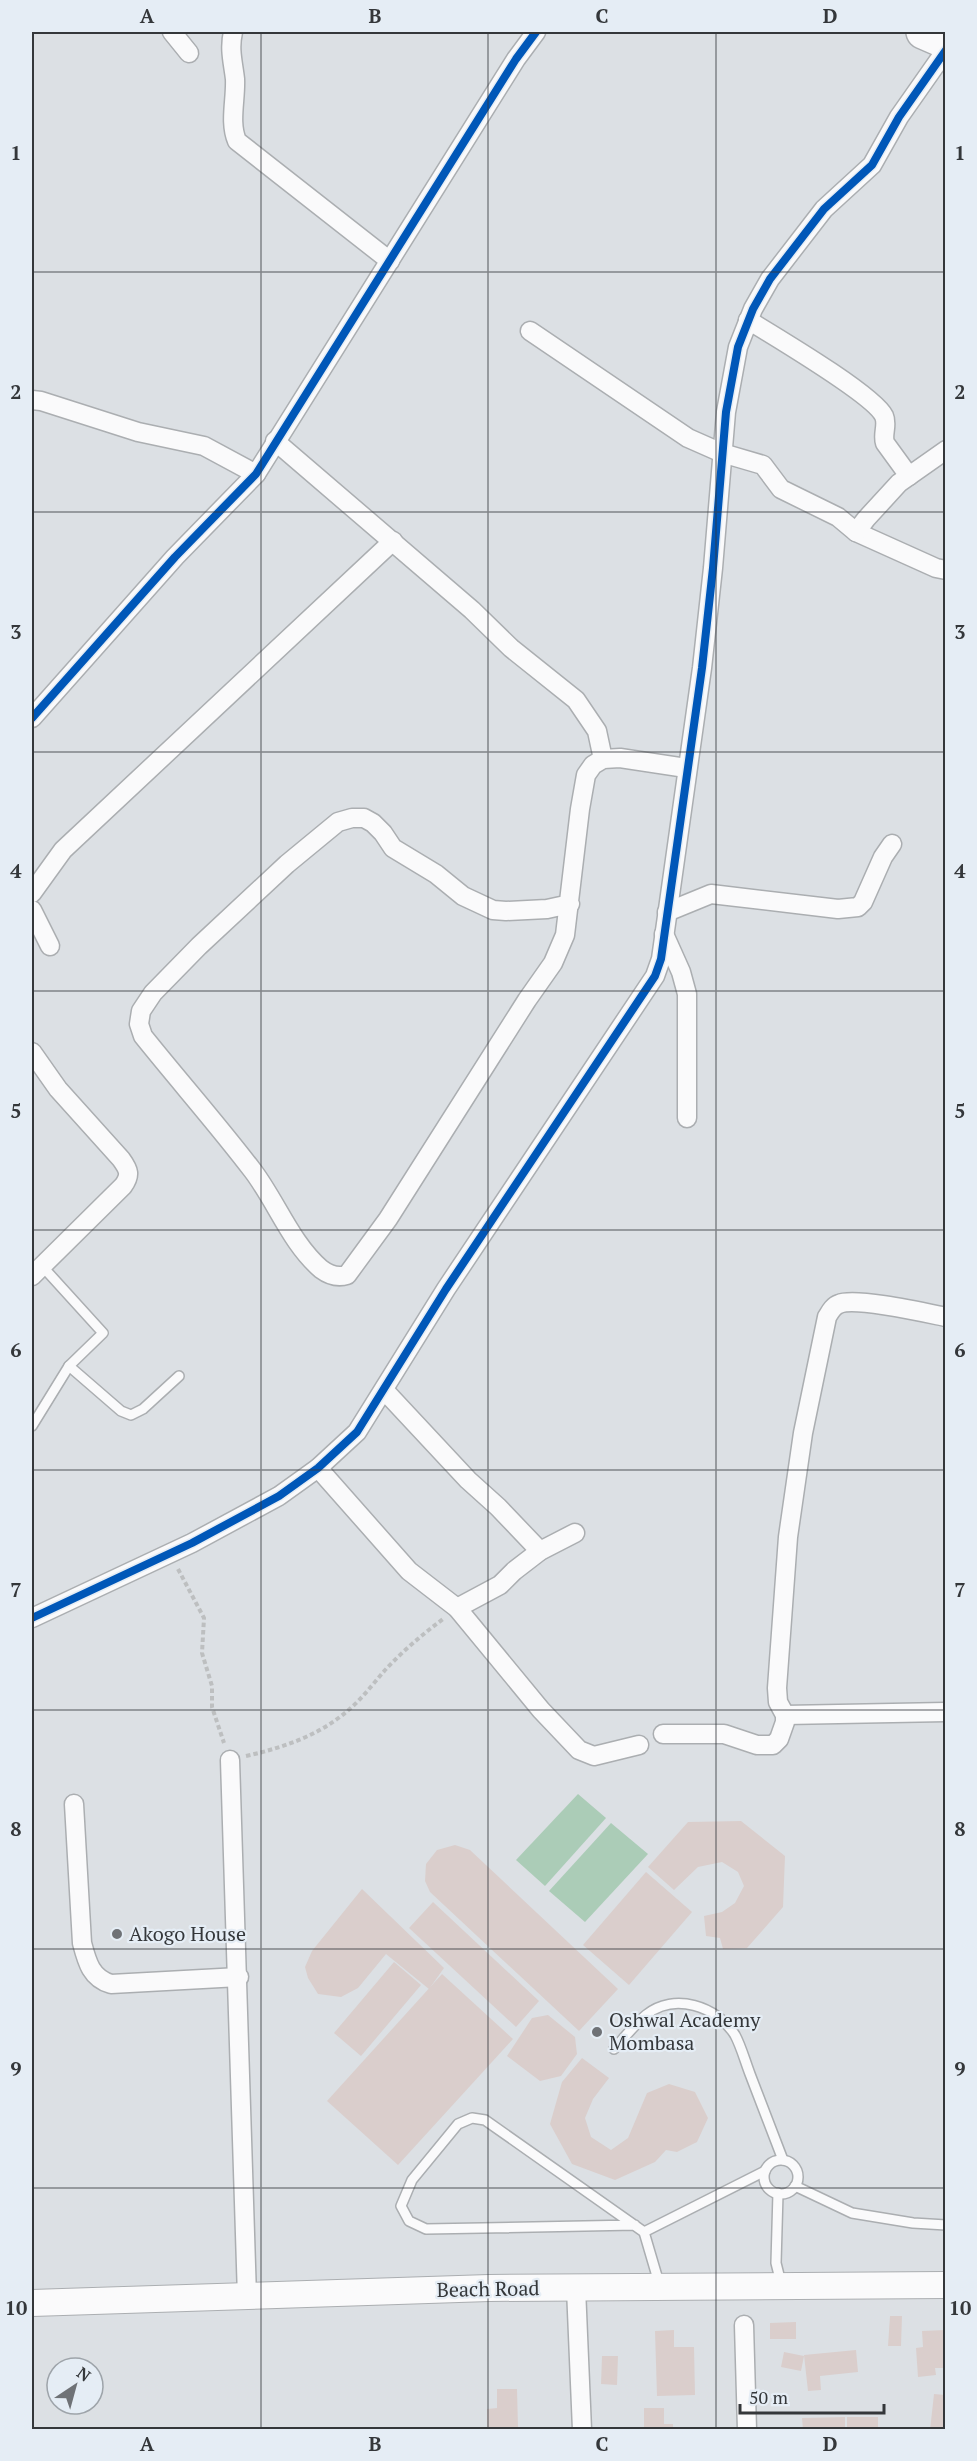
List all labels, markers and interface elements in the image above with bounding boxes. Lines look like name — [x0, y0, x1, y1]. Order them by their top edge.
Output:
text: A — [140, 2, 155, 29]
text: B — [369, 2, 382, 29]
text: C — [595, 2, 609, 29]
text: D — [823, 2, 837, 29]
text: 1 — [10, 139, 22, 166]
text: 1 — [954, 139, 966, 166]
text: 2 — [10, 378, 22, 405]
text: 2 — [954, 378, 966, 405]
text: 3 — [10, 618, 22, 645]
text: 3 — [954, 618, 966, 645]
text: 4 — [10, 857, 22, 884]
text: 4 — [954, 857, 966, 884]
text: 5 — [10, 1097, 22, 1124]
text: 5 — [954, 1097, 966, 1124]
text: 6 — [10, 1336, 22, 1363]
text: 6 — [954, 1336, 966, 1363]
text: 7 — [10, 1576, 22, 1603]
text: 7 — [954, 1576, 966, 1603]
text: 8 — [10, 1815, 22, 1842]
text: 8 — [954, 1815, 966, 1842]
place label: Akogo House — [129, 1920, 246, 1947]
marker: Akogo House — [110, 1927, 124, 1941]
place label: Oshwal Academy Mombasa — [609, 2006, 761, 2056]
marker: Oshwal Academy Mombasa — [590, 2025, 604, 2039]
text: 9 — [10, 2055, 22, 2082]
text: 9 — [954, 2055, 966, 2082]
street label: Beach Road — [436, 2274, 540, 2303]
text: 10 — [5, 2294, 27, 2321]
text: 10 — [949, 2294, 971, 2321]
north arrow — [45, 2356, 105, 2416]
text: N — [72, 2361, 95, 2386]
scale bar — [740, 2377, 884, 2415]
text: 50 m — [749, 2385, 789, 2409]
text: A — [140, 2430, 155, 2457]
text: B — [369, 2430, 382, 2457]
text: C — [595, 2430, 609, 2457]
text: D — [823, 2430, 837, 2457]

